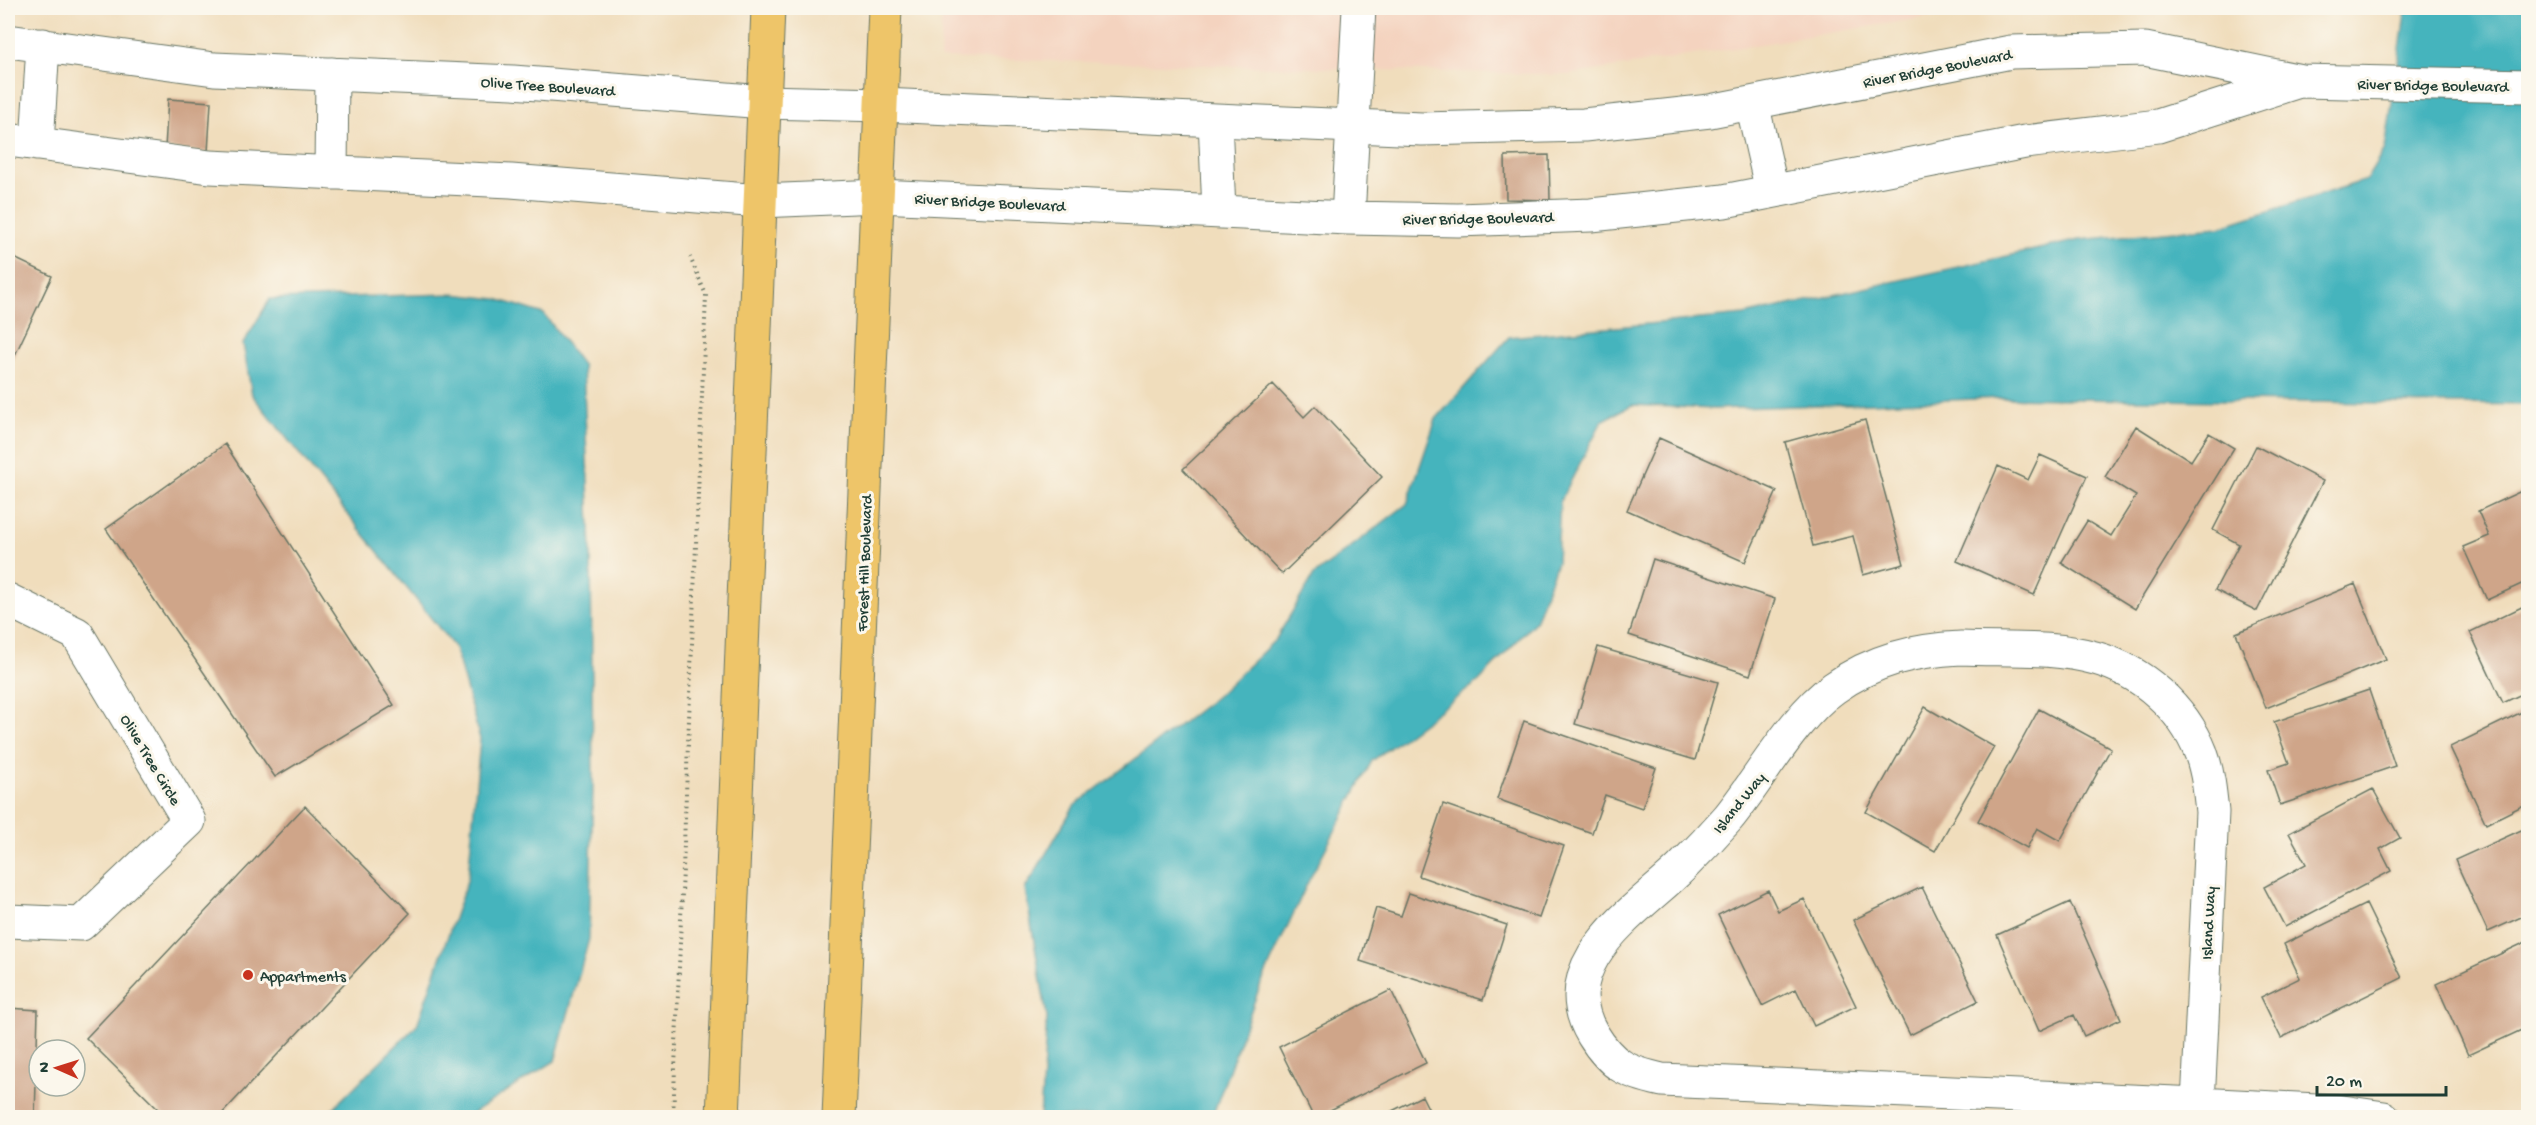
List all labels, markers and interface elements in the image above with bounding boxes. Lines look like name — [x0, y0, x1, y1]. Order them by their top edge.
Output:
street label: River Bridge Boulevard — [1862, 46, 2015, 94]
street label: Olive Tree Boulevard — [480, 74, 617, 103]
street label: River Bridge Boulevard — [2357, 77, 2510, 98]
street label: River Bridge Boulevard — [914, 191, 1067, 218]
street label: River Bridge Boulevard — [1402, 210, 1555, 231]
street label: Forest Hill Boulevard — [855, 493, 878, 633]
street label: Olive Tree Circle — [114, 712, 184, 810]
street label: Island Way — [1710, 770, 1771, 839]
street label: Island Way — [2199, 886, 2222, 960]
marker: Appartments — [241, 968, 255, 982]
place label: Appartments — [260, 969, 347, 988]
north arrow — [27, 1038, 87, 1098]
scale bar — [2317, 1059, 2446, 1097]
text: N — [36, 1061, 55, 1073]
text: 20 m — [2326, 1072, 2362, 1093]

